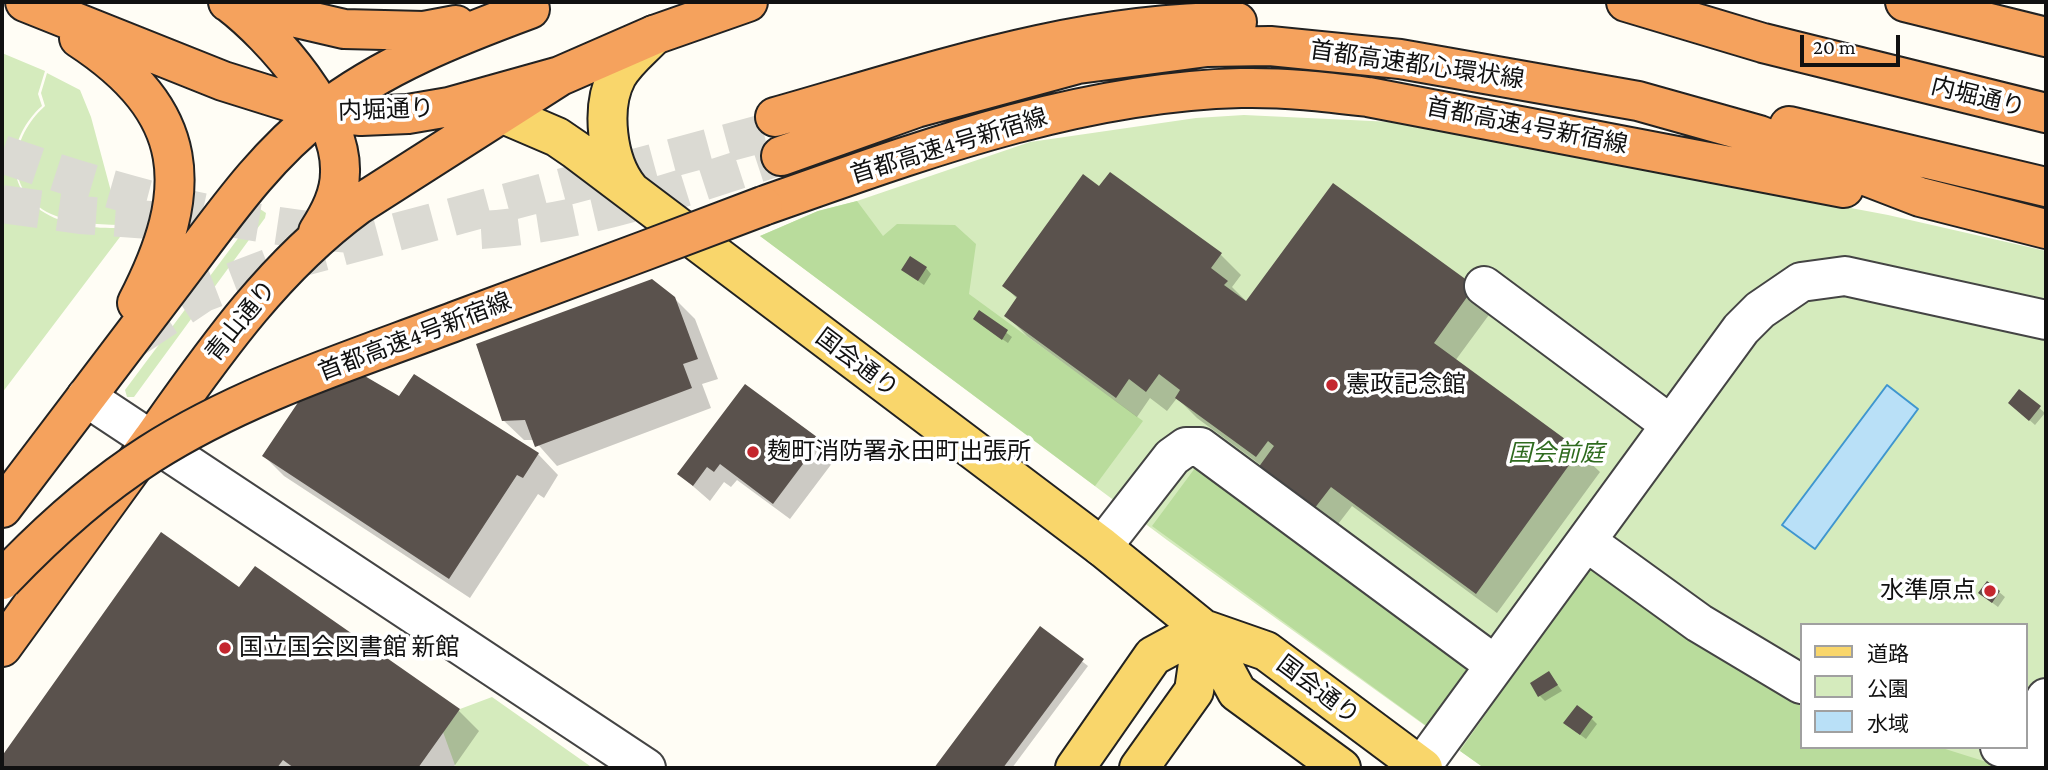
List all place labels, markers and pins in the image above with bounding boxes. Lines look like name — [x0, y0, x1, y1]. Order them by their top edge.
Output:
place label: 憲政記念館 — [1346, 371, 1466, 399]
marker: 憲政記念館 — [1324, 377, 1340, 393]
place label: 麹町消防署永田町出張所 — [767, 438, 1031, 466]
marker: 麹町消防署永田町出張所 — [745, 444, 761, 460]
place label: 水準原点 — [1880, 577, 1976, 605]
marker: 水準原点 — [1982, 583, 1998, 599]
place label: 国立国会図書館 新館 — [239, 634, 459, 662]
marker: 国立国会図書館 新館 — [217, 640, 233, 656]

